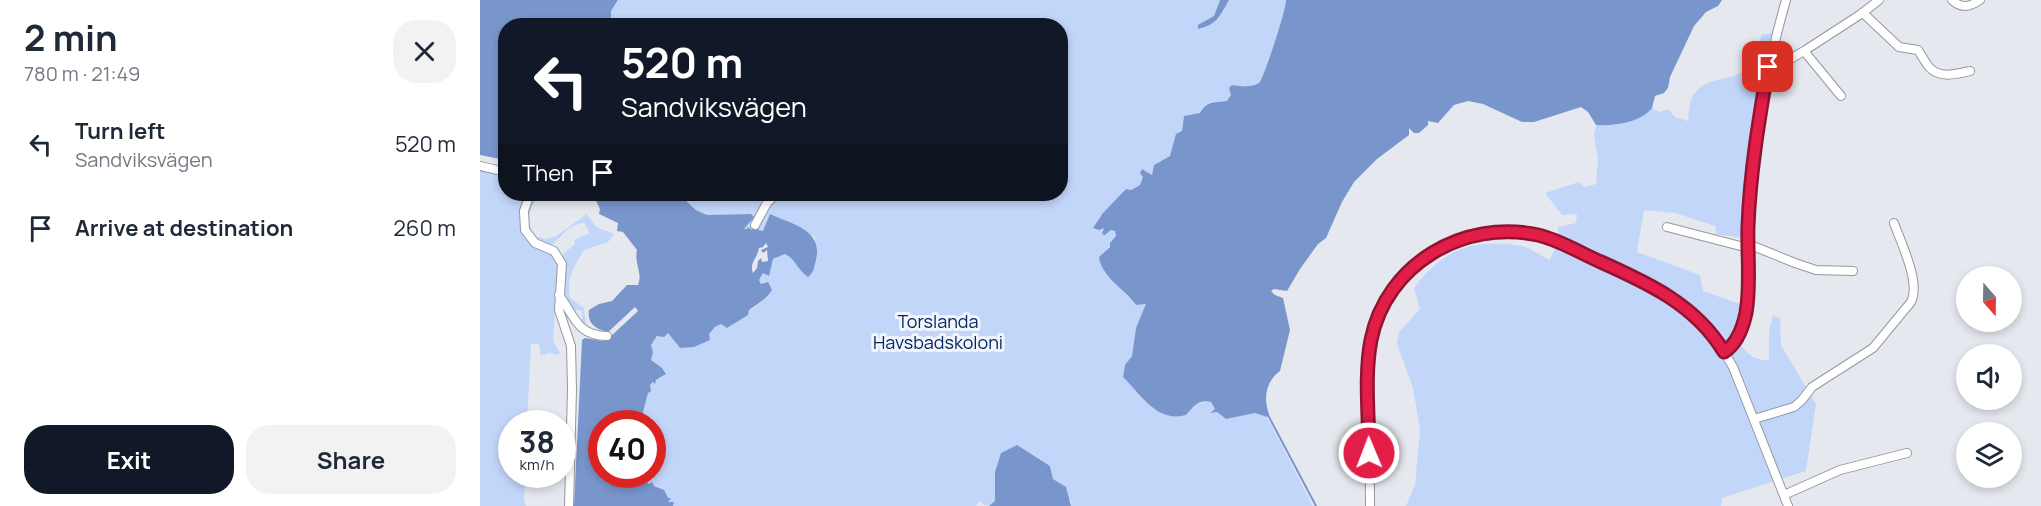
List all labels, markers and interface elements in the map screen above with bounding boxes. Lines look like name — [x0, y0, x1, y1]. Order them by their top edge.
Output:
text: 2 min — [24, 13, 118, 62]
button: close — [393, 20, 456, 83]
text: 520 m — [621, 33, 743, 91]
pin — [1742, 41, 1793, 92]
icon: left — [522, 42, 600, 120]
icon: arrive — [1751, 50, 1784, 83]
text: 780 m · 21:49 — [24, 60, 141, 87]
text: Sandviksvägen — [621, 88, 807, 125]
text: Turn left — [75, 116, 165, 146]
icon: left — [24, 128, 57, 161]
text: 520 m — [395, 129, 456, 159]
text: Sandviksvägen — [75, 146, 213, 173]
icon: arrive — [586, 156, 619, 189]
text: Then — [522, 158, 574, 188]
icon: arrive — [24, 212, 57, 245]
text: Arrive at destination — [75, 213, 293, 243]
text: 260 m — [393, 213, 456, 243]
north arrow — [1956, 266, 2022, 332]
map controls — [1956, 266, 2022, 488]
park label: Torslanda Havsbadskoloni — [873, 309, 1003, 354]
button: sound — [1956, 344, 2022, 410]
speed limit sign: 40 — [588, 410, 666, 488]
text: 38 — [519, 421, 555, 462]
position arrow — [1337, 421, 1401, 485]
button: layers — [1956, 422, 2022, 488]
button: Exit — [24, 425, 234, 494]
button: Share — [246, 425, 456, 494]
text: km/h — [520, 454, 554, 475]

